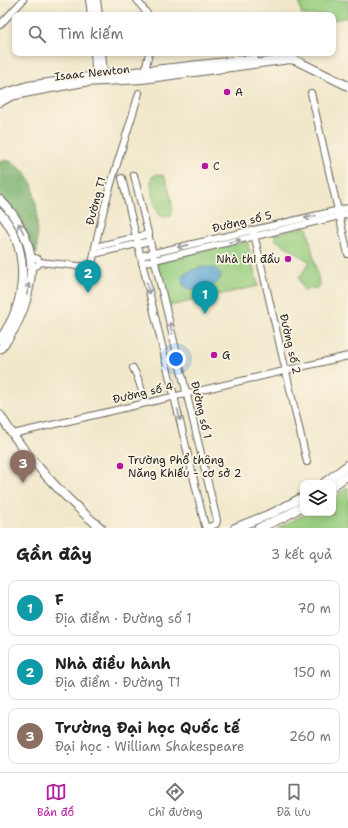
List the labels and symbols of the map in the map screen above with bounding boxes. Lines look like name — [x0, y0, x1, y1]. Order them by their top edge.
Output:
street label: Isaac Newton — [54, 62, 131, 84]
place label: A — [235, 85, 243, 100]
marker: A — [222, 87, 232, 97]
place label: C — [213, 159, 220, 174]
marker: C — [200, 161, 210, 171]
street label: Đường T1 — [82, 175, 110, 227]
street label: Đường số 5 — [211, 208, 274, 236]
one-way arrow — [304, 213, 317, 221]
one-way arrow — [16, 223, 24, 235]
one-way arrow — [228, 237, 241, 244]
one-way arrow — [177, 242, 190, 250]
place label: Nhà thi đấu — [216, 252, 280, 267]
marker: Nhà thi đấu — [283, 254, 293, 264]
pin: 2 — [75, 260, 101, 293]
pin: 1 — [192, 281, 218, 314]
one-way arrow — [145, 282, 153, 295]
one-way arrow — [24, 283, 32, 296]
street label: Đường số 2 — [276, 312, 304, 376]
one-way arrow — [167, 322, 174, 335]
place label: G — [222, 348, 231, 363]
your location — [166, 349, 186, 369]
marker: G — [209, 350, 219, 360]
street label: Đường số 4 — [111, 379, 175, 407]
street label: Đường số 1 — [187, 380, 215, 440]
one-way arrow — [175, 408, 183, 421]
pin: 3 — [10, 450, 36, 483]
place label: Trường Phổ thông Năng Khiếu - cơ sở 2 — [128, 453, 242, 481]
marker: Trường Phổ thông Năng Khiếu - cơ sở 2 — [115, 461, 125, 471]

